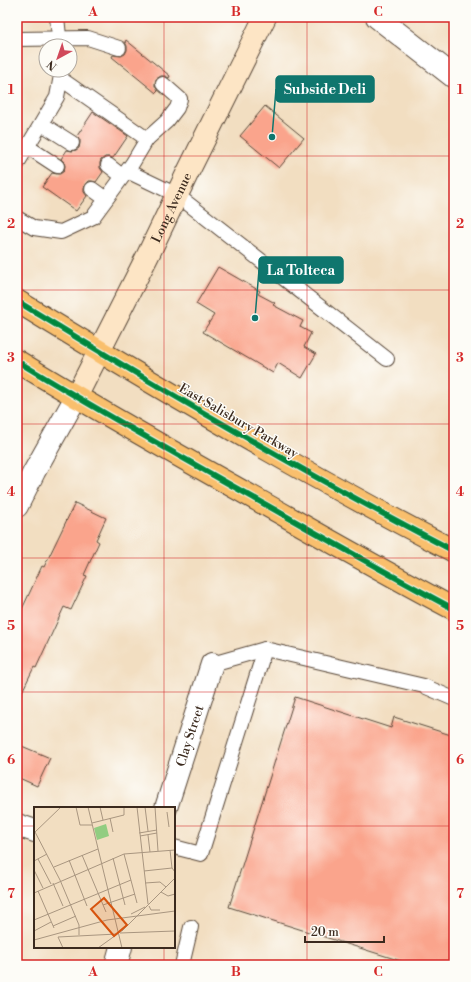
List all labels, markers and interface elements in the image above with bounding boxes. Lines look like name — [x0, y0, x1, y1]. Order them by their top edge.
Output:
text: A — [87, 4, 98, 20]
text: B — [231, 4, 241, 20]
text: C — [373, 4, 383, 20]
north arrow — [38, 38, 78, 78]
text: N — [44, 57, 60, 73]
callout: Subside Deli — [276, 76, 374, 102]
text: Subside Deli — [284, 81, 367, 99]
text: 1 — [8, 82, 15, 98]
text: 1 — [457, 82, 464, 98]
street label: Long Avenue — [148, 170, 196, 246]
text: 2 — [7, 216, 15, 232]
text: 2 — [456, 216, 464, 232]
callout: La Tolteca — [259, 257, 343, 283]
text: La Tolteca — [267, 262, 336, 280]
text: 3 — [7, 350, 15, 366]
text: 3 — [456, 350, 464, 366]
street label: East Salisbury Parkway — [176, 380, 302, 462]
text: 4 — [7, 484, 16, 500]
text: 4 — [456, 484, 465, 500]
text: 5 — [7, 618, 15, 634]
text: 5 — [456, 618, 464, 634]
street label: Clay Street — [173, 703, 208, 769]
text: 6 — [7, 752, 15, 768]
text: 6 — [456, 752, 464, 768]
inset map — [34, 807, 175, 948]
text: 7 — [7, 886, 15, 902]
text: 7 — [456, 886, 464, 902]
scale bar — [305, 918, 384, 944]
text: 20 m — [311, 925, 339, 940]
text: A — [87, 964, 98, 980]
text: B — [231, 964, 241, 980]
text: C — [373, 964, 383, 980]

